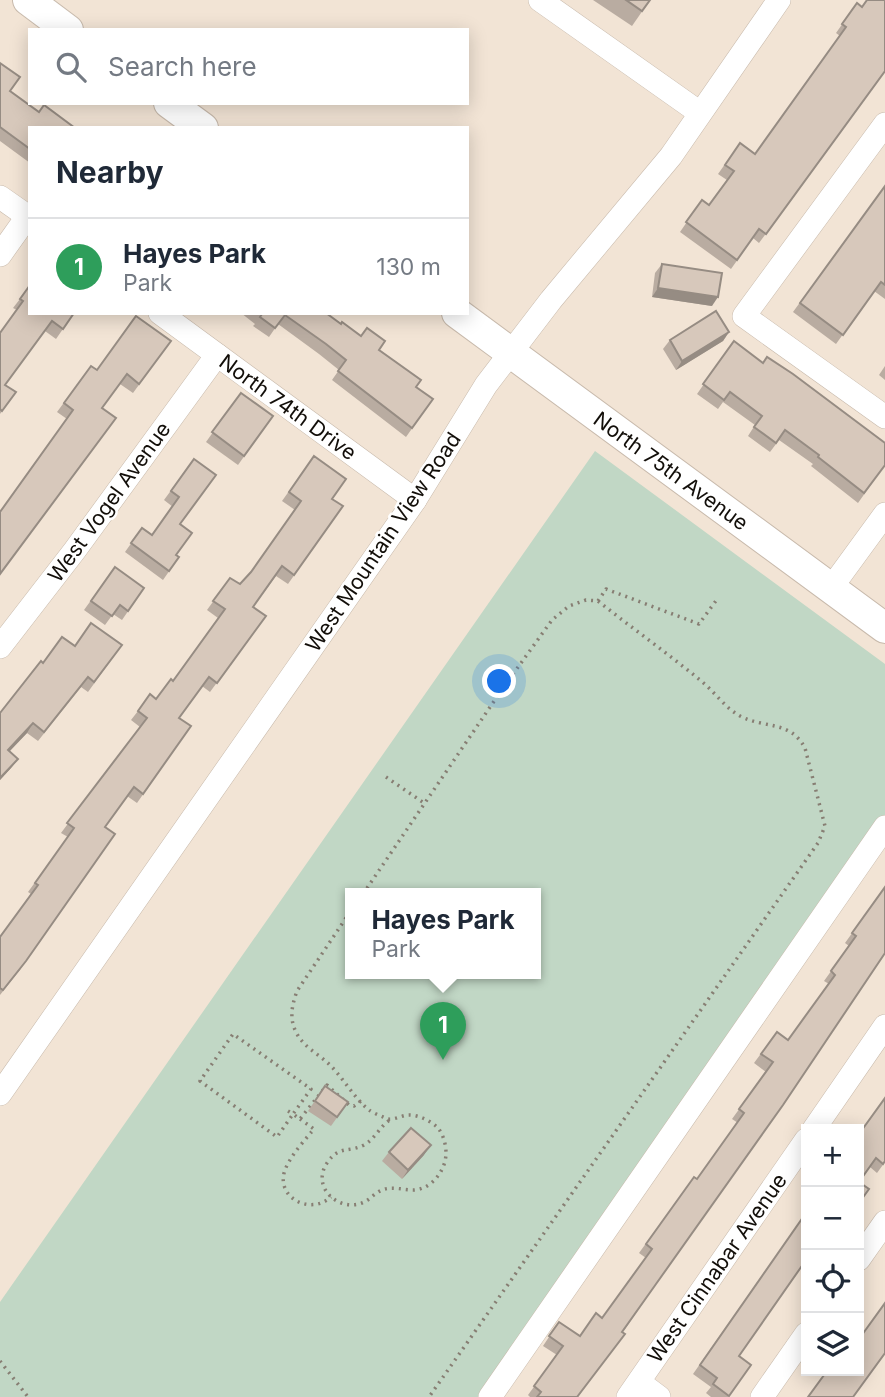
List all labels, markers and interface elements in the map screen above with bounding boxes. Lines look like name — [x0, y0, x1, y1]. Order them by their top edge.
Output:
search box — [28, 28, 469, 105]
icon: search — [52, 48, 90, 86]
text: Search here — [108, 51, 257, 82]
text: Nearby — [56, 154, 164, 190]
text: Hayes Park — [123, 238, 266, 269]
text: 1 — [74, 253, 84, 281]
text: 130 m — [376, 253, 441, 281]
text: Park — [123, 269, 172, 297]
street label: North 74th Drive — [215, 349, 361, 465]
street label: North 75th Avenue — [589, 406, 753, 536]
street label: West Vogel Avenue — [43, 417, 175, 587]
street label: West Mountain View Road — [300, 427, 466, 657]
your location — [482, 664, 516, 698]
popup — [345, 888, 541, 979]
text: Hayes Park — [371, 904, 515, 935]
text: Park — [371, 935, 421, 963]
pin: 1 — [420, 1002, 466, 1060]
map controls — [801, 1124, 864, 1376]
button: + — [801, 1124, 864, 1187]
street label: West Cinnabar Avenue — [642, 1169, 792, 1367]
button: − — [801, 1187, 864, 1250]
button: locate — [801, 1250, 864, 1313]
button: layers — [801, 1313, 864, 1376]

